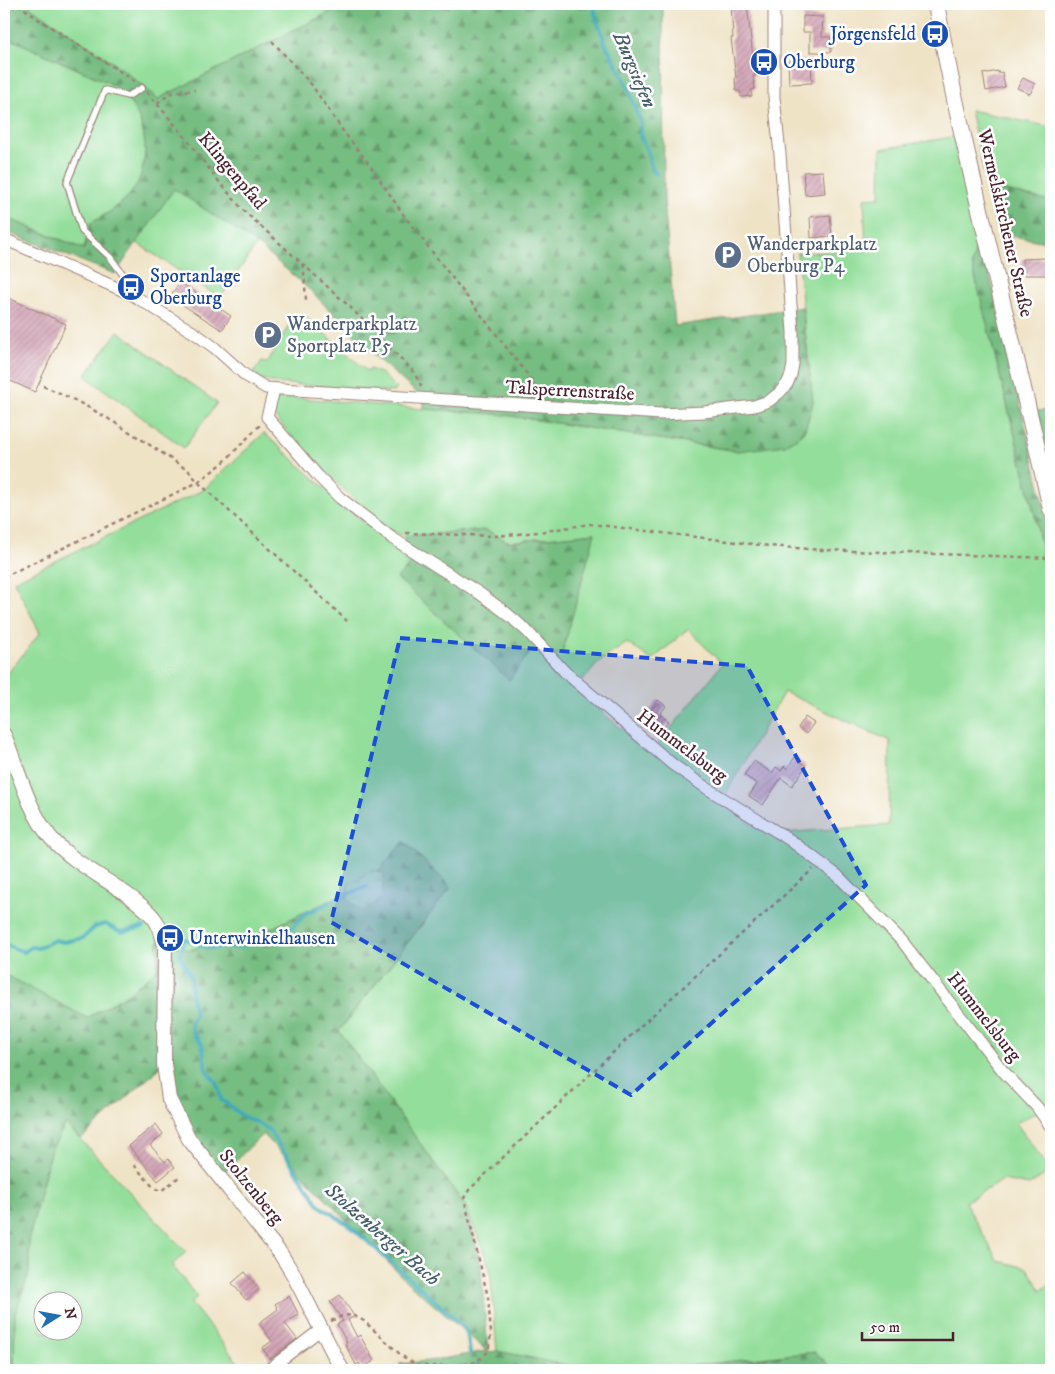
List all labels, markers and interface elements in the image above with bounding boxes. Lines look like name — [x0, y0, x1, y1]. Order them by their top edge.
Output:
bus stop icon: Jörgensfeld — [920, 19, 950, 49]
place label: Jörgensfeld — [828, 23, 917, 46]
water label: Burgsiefen — [606, 27, 661, 112]
bus stop icon: Oberburg — [749, 47, 779, 77]
place label: Oberburg — [783, 51, 855, 74]
street label: Wermelskirchener Straße — [972, 126, 1038, 319]
street label: Klingenpfad — [193, 128, 271, 215]
place label: Wanderparkplatz Oberburg P4 — [746, 233, 877, 278]
parking icon: Wanderparkplatz Oberburg P4 — [713, 240, 743, 270]
place label: Sportanlage Oberburg — [150, 265, 241, 310]
bus stop icon: Sportanlage Oberburg — [116, 272, 146, 302]
place label: Wanderparkplatz Sportplatz P5 — [286, 313, 417, 358]
parking icon: Wanderparkplatz Sportplatz P5 — [253, 320, 283, 350]
street label: Talsperrenstraße — [505, 376, 635, 406]
street label: Hummelsburg — [632, 704, 732, 788]
bus stop icon: Unterwinkelhausen — [155, 923, 185, 953]
place label: Unterwinkelhausen — [189, 927, 335, 950]
street label: Hummelsburg — [942, 968, 1027, 1067]
street label: Stolzenberg — [214, 1145, 289, 1230]
water label: Stolzenberger Bach — [319, 1178, 445, 1292]
north arrow — [32, 1292, 82, 1342]
text: N — [60, 1306, 80, 1322]
scale bar — [862, 1309, 954, 1341]
text: 50 m — [870, 1318, 900, 1337]

